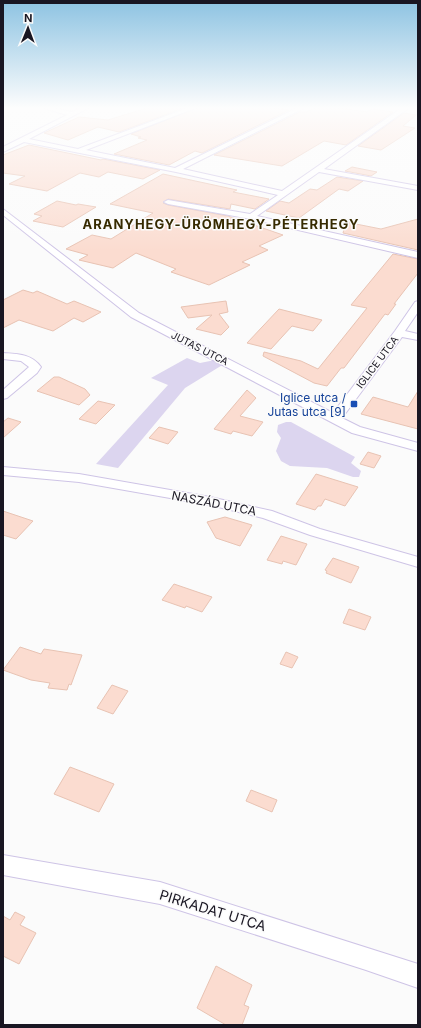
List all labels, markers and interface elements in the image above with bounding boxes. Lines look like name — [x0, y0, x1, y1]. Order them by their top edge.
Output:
north arrow — [8, 8, 48, 48]
text: N — [24, 11, 32, 25]
district label: ARANYHEGY-ÜRÖMHEGY-PÉTERHEGY — [83, 216, 359, 232]
street label: JUTAS UTCA — [169, 328, 231, 368]
street label: IGLICE UTCA — [353, 333, 401, 390]
place label: Iglice utca / Jutas utca [9] — [267, 390, 347, 419]
marker: Iglice utca / Jutas utca [9] — [349, 399, 359, 409]
street label: NASZÁD UTCA — [170, 487, 258, 519]
street label: PIRKADAT UTCA — [158, 886, 269, 934]

